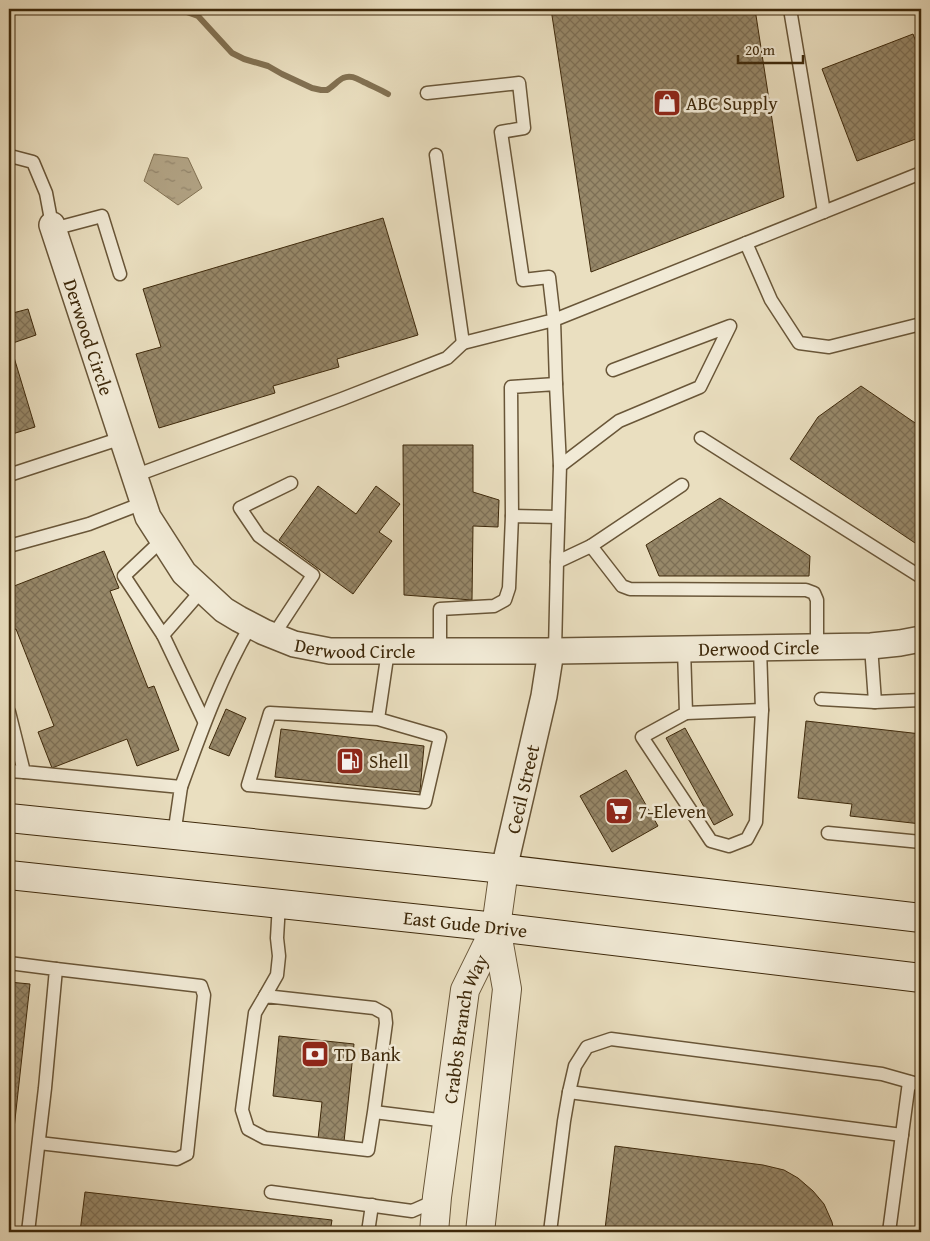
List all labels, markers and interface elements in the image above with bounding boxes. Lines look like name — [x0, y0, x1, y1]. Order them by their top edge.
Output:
scale bar — [738, 32, 802, 64]
text: 20 m — [745, 39, 776, 60]
shop icon: ABC Supply — [652, 88, 682, 118]
place label: ABC Supply — [686, 89, 778, 117]
street label: Derwood Circle — [57, 275, 121, 399]
street label: Derwood Circle — [292, 630, 415, 666]
street label: Derwood Circle — [698, 633, 820, 663]
street label: Cecil Street — [499, 742, 546, 836]
fuel station icon: Shell — [335, 746, 365, 776]
place label: Shell — [369, 747, 409, 775]
supermarket icon: 7-Eleven — [604, 796, 634, 826]
place label: 7-Eleven — [638, 797, 706, 825]
street label: East Gude Drive — [402, 903, 529, 945]
street label: Crabbs Branch Way — [436, 949, 495, 1106]
bank icon: TD Bank — [300, 1039, 330, 1069]
place label: TD Bank — [334, 1040, 401, 1068]

